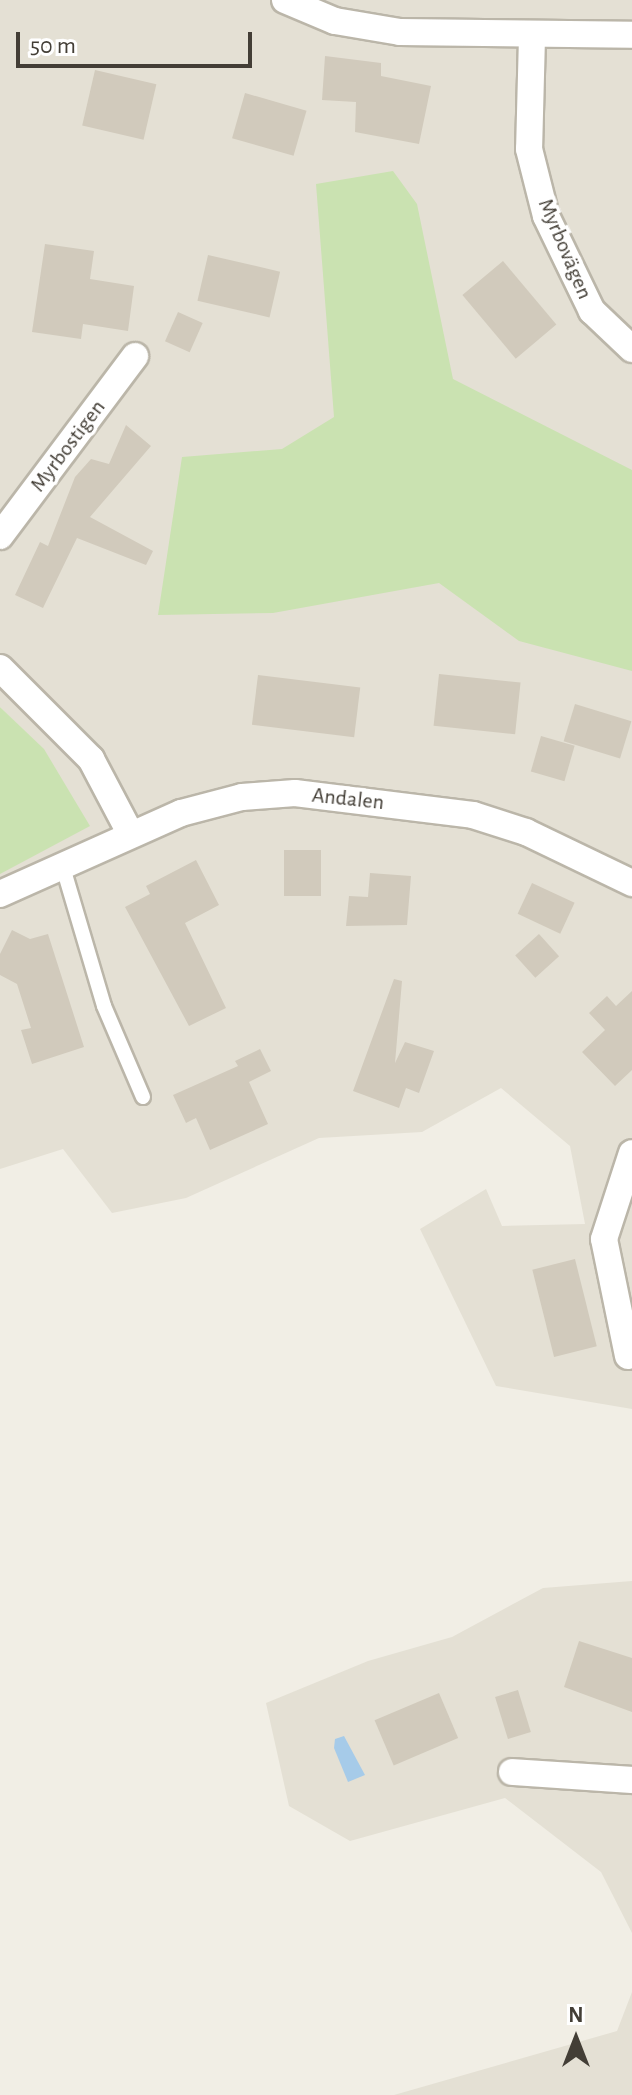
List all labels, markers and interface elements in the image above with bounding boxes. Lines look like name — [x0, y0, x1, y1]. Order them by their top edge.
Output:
scale bar — [20, 16, 256, 66]
text: 50 m — [30, 34, 76, 58]
street label: Myrbovägen — [532, 195, 598, 303]
street label: Myrbostigen — [25, 395, 111, 497]
street label: Andalen — [311, 782, 385, 816]
north arrow — [536, 1999, 616, 2079]
text: N — [568, 2004, 584, 2026]

